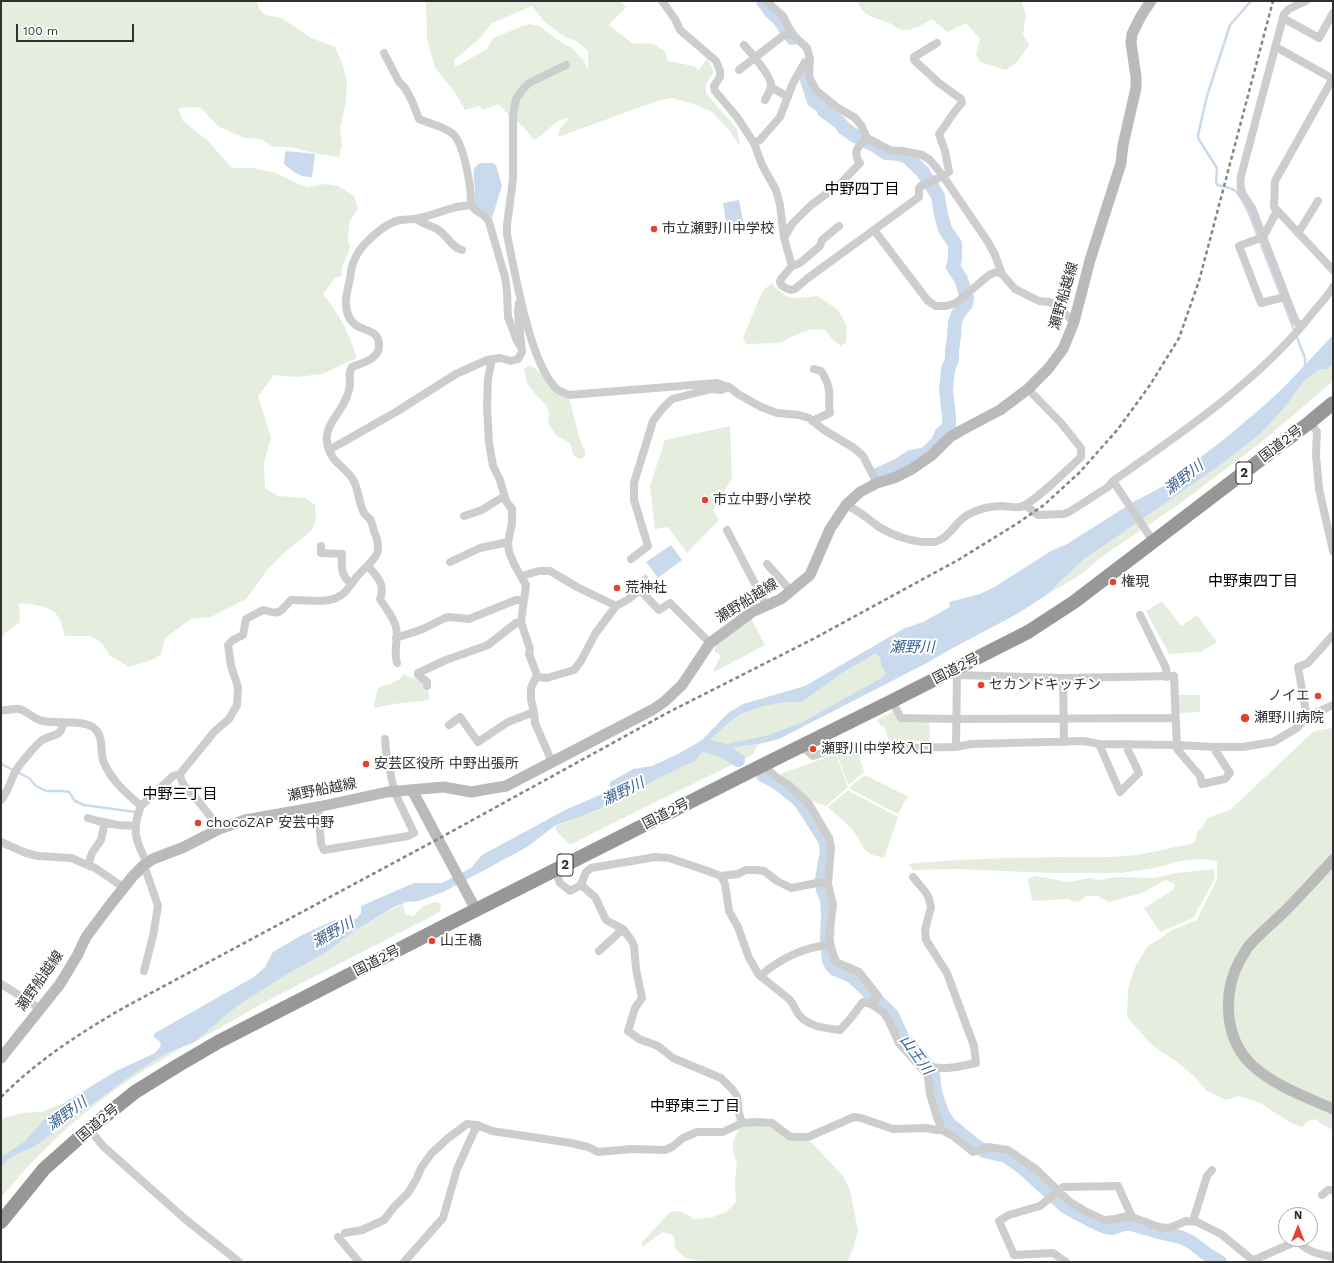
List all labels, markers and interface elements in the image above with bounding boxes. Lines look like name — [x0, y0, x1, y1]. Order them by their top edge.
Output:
scale bar — [18, 16, 136, 42]
text: 100 m — [23, 24, 58, 38]
district label: 中野四丁目 — [825, 181, 899, 199]
place label: 市立瀬野川中学校 — [662, 221, 774, 237]
marker: 市立瀬野川中学校 — [649, 224, 659, 234]
street label: 瀬野船越線 — [1046, 260, 1082, 332]
street label: 国道2号 — [1256, 422, 1306, 466]
water label: 瀬野川 — [1161, 457, 1207, 499]
road number: 2 — [1236, 462, 1252, 484]
place label: 市立中野小学校 — [713, 492, 811, 508]
marker: 市立中野小学校 — [700, 495, 710, 505]
district label: 中野東四丁目 — [1208, 573, 1298, 591]
place label: 権現 — [1121, 574, 1149, 590]
street label: 瀬野船越線 — [713, 575, 781, 627]
marker: 権現 — [1108, 577, 1118, 587]
place label: 荒神社 — [625, 580, 667, 596]
marker: 荒神社 — [612, 583, 622, 593]
water label: 瀬野川 — [890, 639, 934, 657]
street label: 国道2号 — [930, 650, 982, 688]
place label: セカンドキッチン — [989, 677, 1101, 693]
marker: セカンドキッチン — [976, 680, 986, 690]
place label: ノイエ — [1268, 688, 1310, 704]
marker: ノイエ — [1313, 691, 1323, 701]
place label: 瀬野川病院 — [1254, 710, 1324, 726]
marker: 瀬野川病院 — [1239, 712, 1251, 724]
place label: 瀬野川中学校入口 — [821, 741, 933, 757]
marker: 瀬野川中学校入口 — [808, 744, 818, 754]
place label: 安芸区役所 中野出張所 — [374, 756, 519, 772]
marker: 安芸区役所 中野出張所 — [361, 759, 371, 769]
water label: 瀬野川 — [599, 774, 647, 810]
street label: 瀬野船越線 — [286, 775, 358, 805]
district label: 中野三丁目 — [143, 786, 217, 804]
street label: 国道2号 — [640, 795, 692, 833]
place label: chocoZAP 安芸中野 — [206, 815, 334, 831]
marker: chocoZAP 安芸中野 — [193, 818, 203, 828]
road number: 2 — [557, 854, 573, 876]
water label: 瀬野川 — [309, 914, 357, 952]
place label: 山王橋 — [440, 933, 482, 949]
marker: 山王橋 — [427, 936, 437, 946]
street label: 国道2号 — [351, 942, 403, 980]
street label: 瀬野船越線 — [13, 948, 67, 1014]
water label: 山王川 — [895, 1032, 937, 1078]
water label: 瀬野川 — [44, 1093, 90, 1135]
district label: 中野東三丁目 — [650, 1098, 740, 1116]
street label: 国道2号 — [73, 1100, 123, 1146]
north arrow — [1278, 1207, 1318, 1247]
text: N — [1294, 1209, 1302, 1222]

